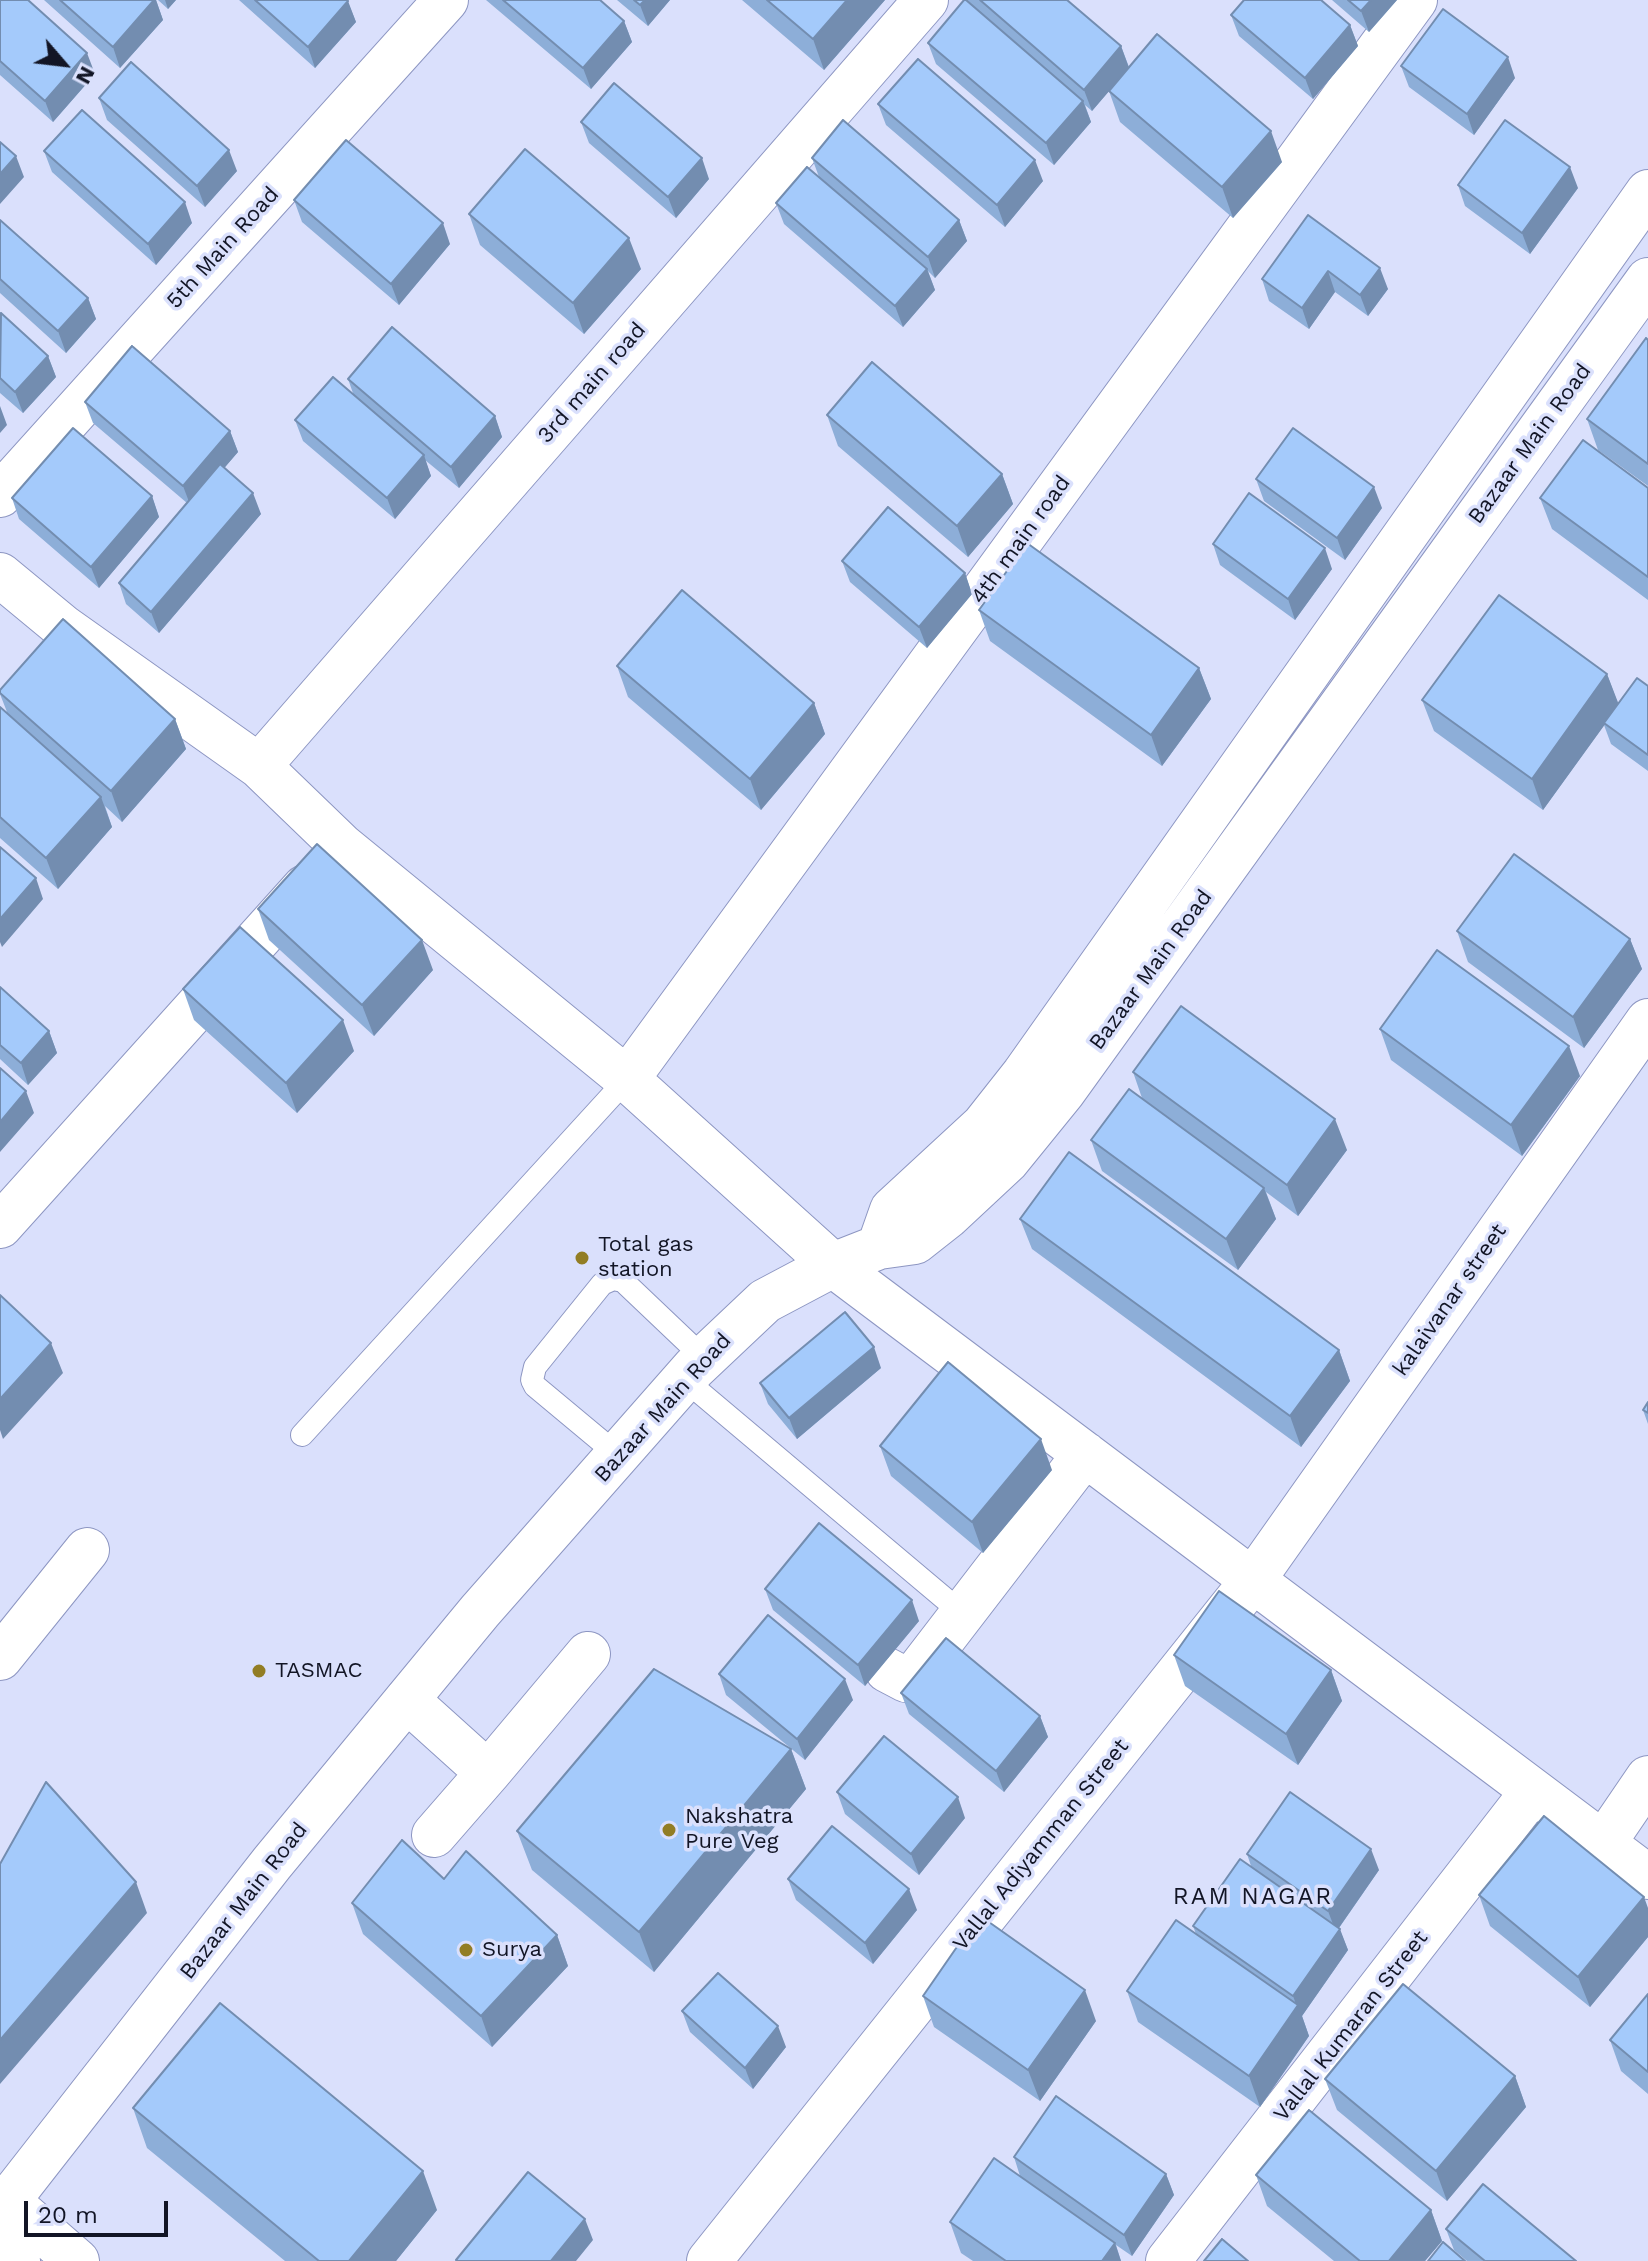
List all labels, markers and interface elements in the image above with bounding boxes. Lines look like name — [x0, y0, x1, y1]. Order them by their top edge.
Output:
north arrow — [24, 24, 104, 104]
text: N — [71, 62, 100, 89]
street label: 5th Main Road — [161, 182, 285, 314]
street label: 3rd main road — [532, 317, 652, 449]
street label: Bazaar Main Road — [1463, 359, 1597, 529]
street label: 4th main road — [966, 471, 1076, 609]
street label: Bazaar Main Road — [1084, 885, 1218, 1055]
street label: kalaivanar street — [1388, 1219, 1512, 1381]
place label: Total gas station — [598, 1232, 694, 1284]
marker: Total gas station — [573, 1249, 591, 1267]
street label: Bazaar Main Road — [589, 1328, 737, 1488]
place label: TASMAC — [275, 1658, 363, 1684]
marker: TASMAC — [250, 1662, 268, 1680]
street label: Vallal Adiyamman Street — [947, 1734, 1135, 1956]
place label: Nakshatra Pure Veg — [685, 1804, 793, 1856]
street label: Bazaar Main Road — [175, 1817, 313, 1985]
marker: Nakshatra Pure Veg — [660, 1821, 678, 1839]
district label: RAM NAGAR — [1173, 1883, 1333, 1911]
street label: Vallal Kumaran Street — [1268, 1925, 1434, 2127]
place label: Surya — [482, 1937, 542, 1963]
marker: Surya — [457, 1941, 475, 1959]
scale bar — [28, 2185, 172, 2235]
text: 20 m — [38, 2201, 98, 2229]

